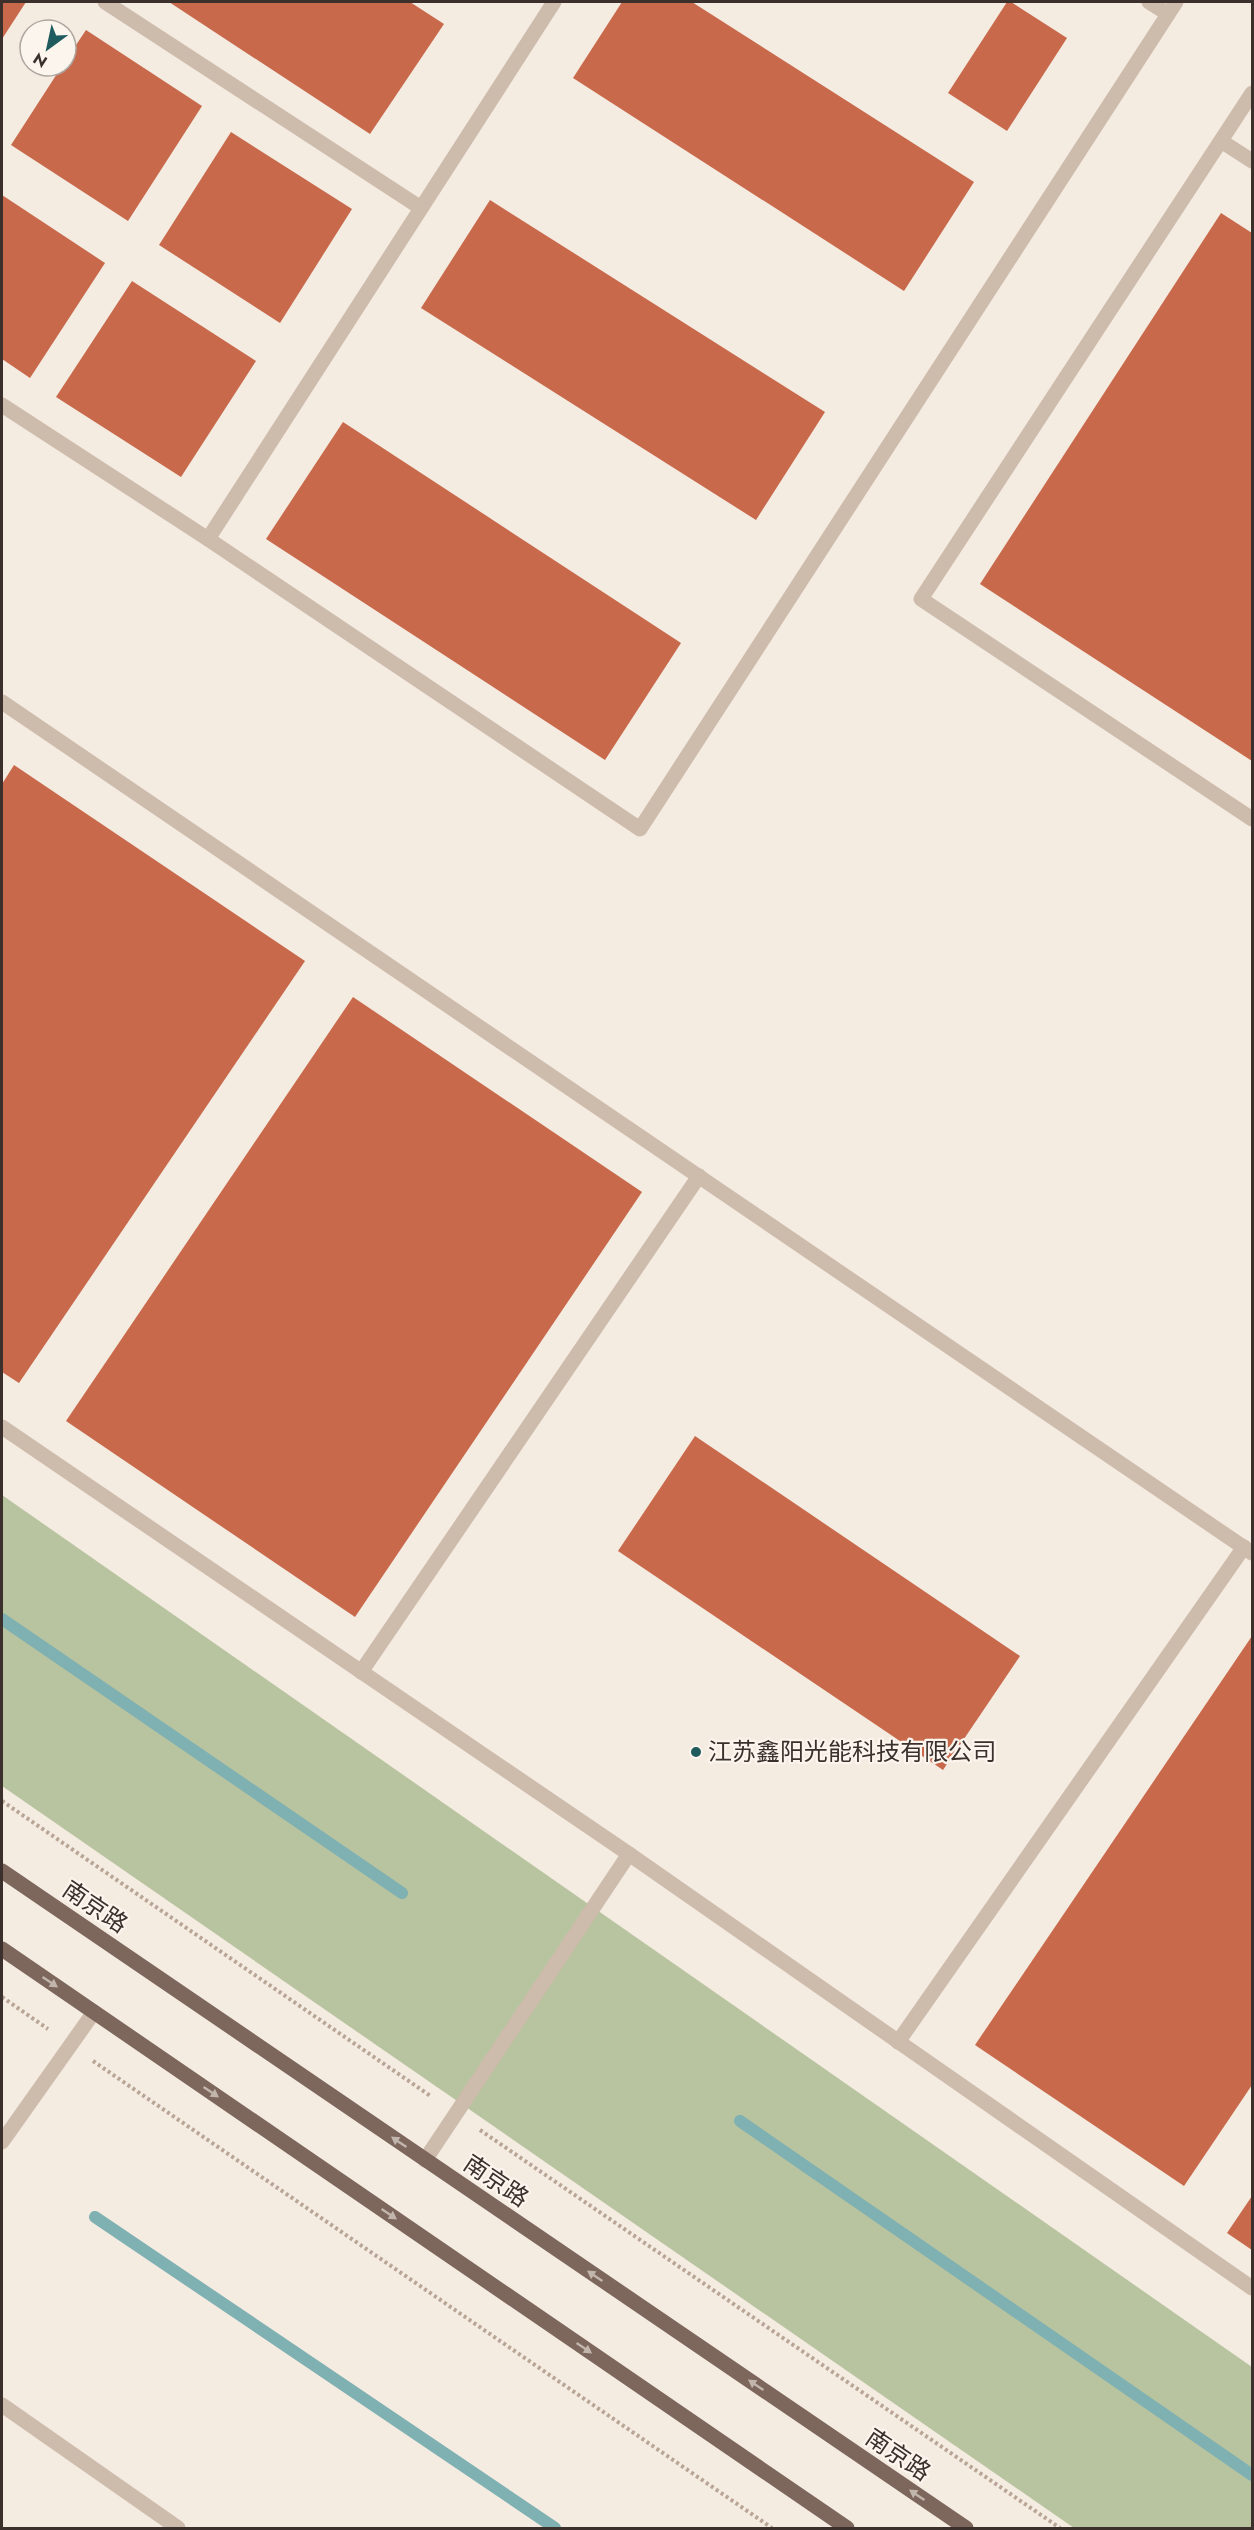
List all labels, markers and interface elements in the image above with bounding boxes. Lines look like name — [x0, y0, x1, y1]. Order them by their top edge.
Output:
north arrow — [18, 18, 78, 78]
text: N — [29, 47, 52, 73]
place label: 江苏鑫阳光能科技有限公司 — [708, 1734, 996, 1769]
marker: 江苏鑫阳光能科技有限公司 — [689, 1745, 703, 1759]
street label: 南京路 — [56, 1872, 135, 1941]
one-way arrow — [41, 1976, 57, 1988]
one-way arrow — [202, 2086, 218, 2098]
one-way arrow — [392, 2136, 408, 2148]
street label: 南京路 — [457, 2146, 536, 2215]
one-way arrow — [380, 2208, 396, 2220]
one-way arrow — [587, 2271, 603, 2282]
one-way arrow — [576, 2342, 592, 2354]
one-way arrow — [748, 2380, 765, 2391]
street label: 南京路 — [859, 2420, 938, 2489]
one-way arrow — [910, 2489, 926, 2501]

